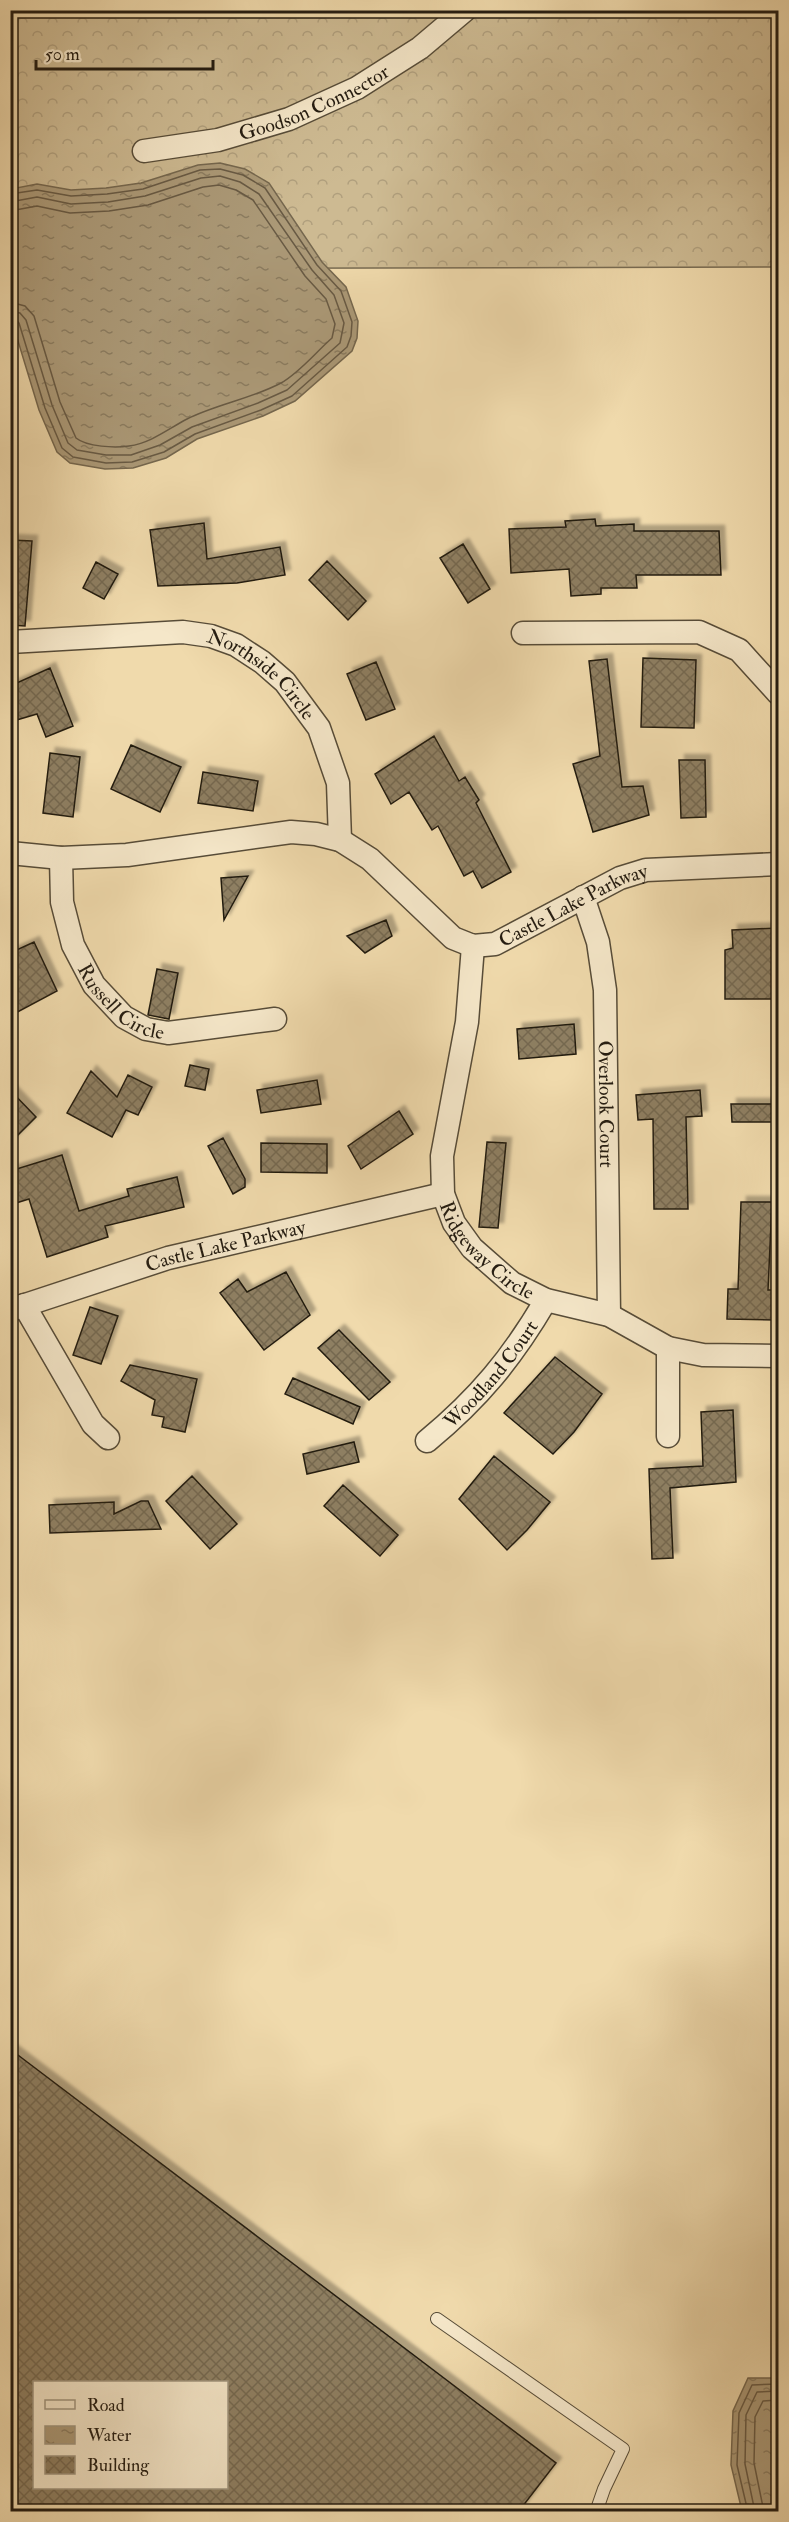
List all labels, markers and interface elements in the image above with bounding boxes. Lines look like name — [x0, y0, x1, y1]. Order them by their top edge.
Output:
scale bar — [36, 33, 213, 71]
text: 50 m — [45, 43, 80, 66]
street label: Goodson Connector — [236, 59, 394, 146]
street label: Northside Circle — [204, 624, 321, 725]
street label: Castle Lake Parkway — [494, 858, 652, 953]
street label: Russell Circle — [72, 960, 166, 1045]
street label: Overlook Court — [593, 1040, 619, 1168]
street label: Ridgeway Circle — [434, 1198, 538, 1305]
street label: Castle Lake Parkway — [142, 1214, 309, 1278]
street label: Woodland Court — [438, 1315, 544, 1434]
legend — [33, 2381, 228, 2489]
text: Road — [87, 2394, 125, 2417]
text: Water — [86, 2424, 131, 2447]
text: Building — [87, 2454, 150, 2477]

